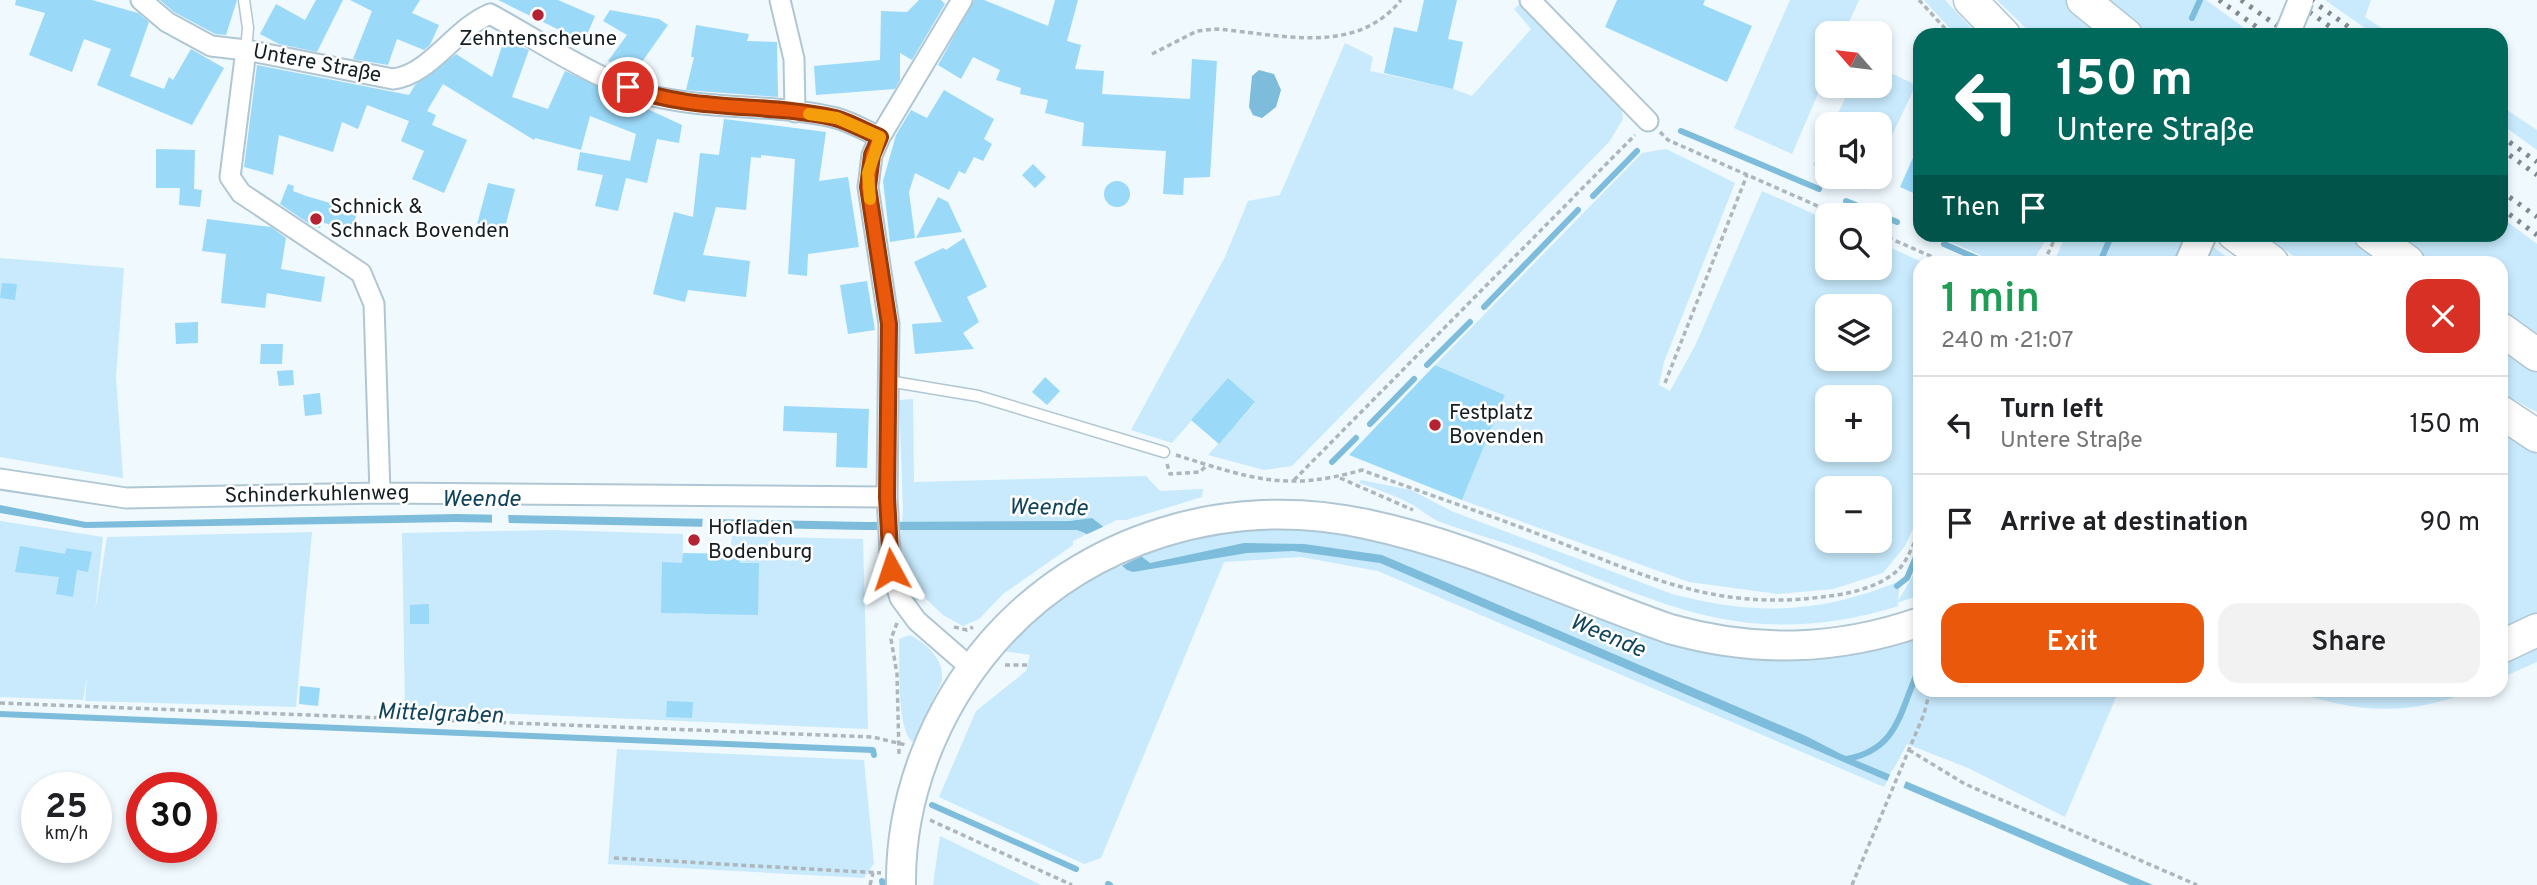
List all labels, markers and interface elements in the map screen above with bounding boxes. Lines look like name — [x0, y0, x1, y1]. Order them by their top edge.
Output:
marker: Zehntenscheune — [530, 7, 546, 23]
north arrow — [1815, 21, 1892, 98]
map controls — [1815, 21, 1892, 553]
place label: Zehntenscheune — [459, 26, 617, 53]
street label: Untere Straße — [250, 38, 384, 90]
text: 150 m — [2056, 51, 2193, 113]
icon: left — [1941, 56, 2032, 147]
pin — [598, 57, 658, 117]
icon: arrive — [609, 68, 647, 106]
button: sound — [1815, 112, 1892, 189]
text: Untere Straße — [2056, 112, 2254, 152]
icon: arrive — [2014, 189, 2052, 227]
text: Then — [1941, 192, 2000, 225]
place label: Schnick & Schnack Bovenden — [330, 194, 510, 245]
button: search — [1815, 203, 1892, 280]
marker: Schnick & Schnack Bovenden — [308, 211, 324, 227]
text: 1 min — [1941, 274, 2040, 327]
button: close — [2406, 279, 2480, 353]
button: layers — [1815, 294, 1892, 371]
text: 240 m · 21:07 — [1941, 327, 2074, 356]
button: + — [1815, 385, 1892, 462]
text: Turn left — [2000, 394, 2104, 427]
place label: Festplatz Bovenden — [1449, 400, 1544, 451]
icon: left — [1941, 406, 1979, 444]
text: 150 m — [2409, 409, 2480, 442]
marker: Festplatz Bovenden — [1427, 417, 1443, 433]
text: Untere Straße — [2000, 427, 2143, 456]
button: − — [1815, 476, 1892, 553]
street label: Schinderkuhlenweg — [224, 480, 410, 510]
water label: Weende — [442, 486, 522, 515]
water label: Weende — [1008, 494, 1089, 524]
icon: arrive — [1941, 504, 1979, 542]
text: Arrive at destination — [2000, 507, 2248, 540]
text: 90 m — [2420, 507, 2480, 540]
place label: Hofladen Bodenburg — [708, 515, 812, 566]
marker: Hofladen Bodenburg — [686, 532, 702, 548]
position arrow — [854, 532, 928, 606]
button: Exit — [1941, 603, 2204, 683]
button: Share — [2218, 603, 2480, 683]
water label: Weende — [1565, 608, 1650, 666]
water label: Mittelgraben — [376, 698, 504, 732]
speed limit sign: 30 — [126, 772, 217, 863]
text: 25 — [45, 786, 88, 830]
text: km/h — [45, 823, 88, 846]

